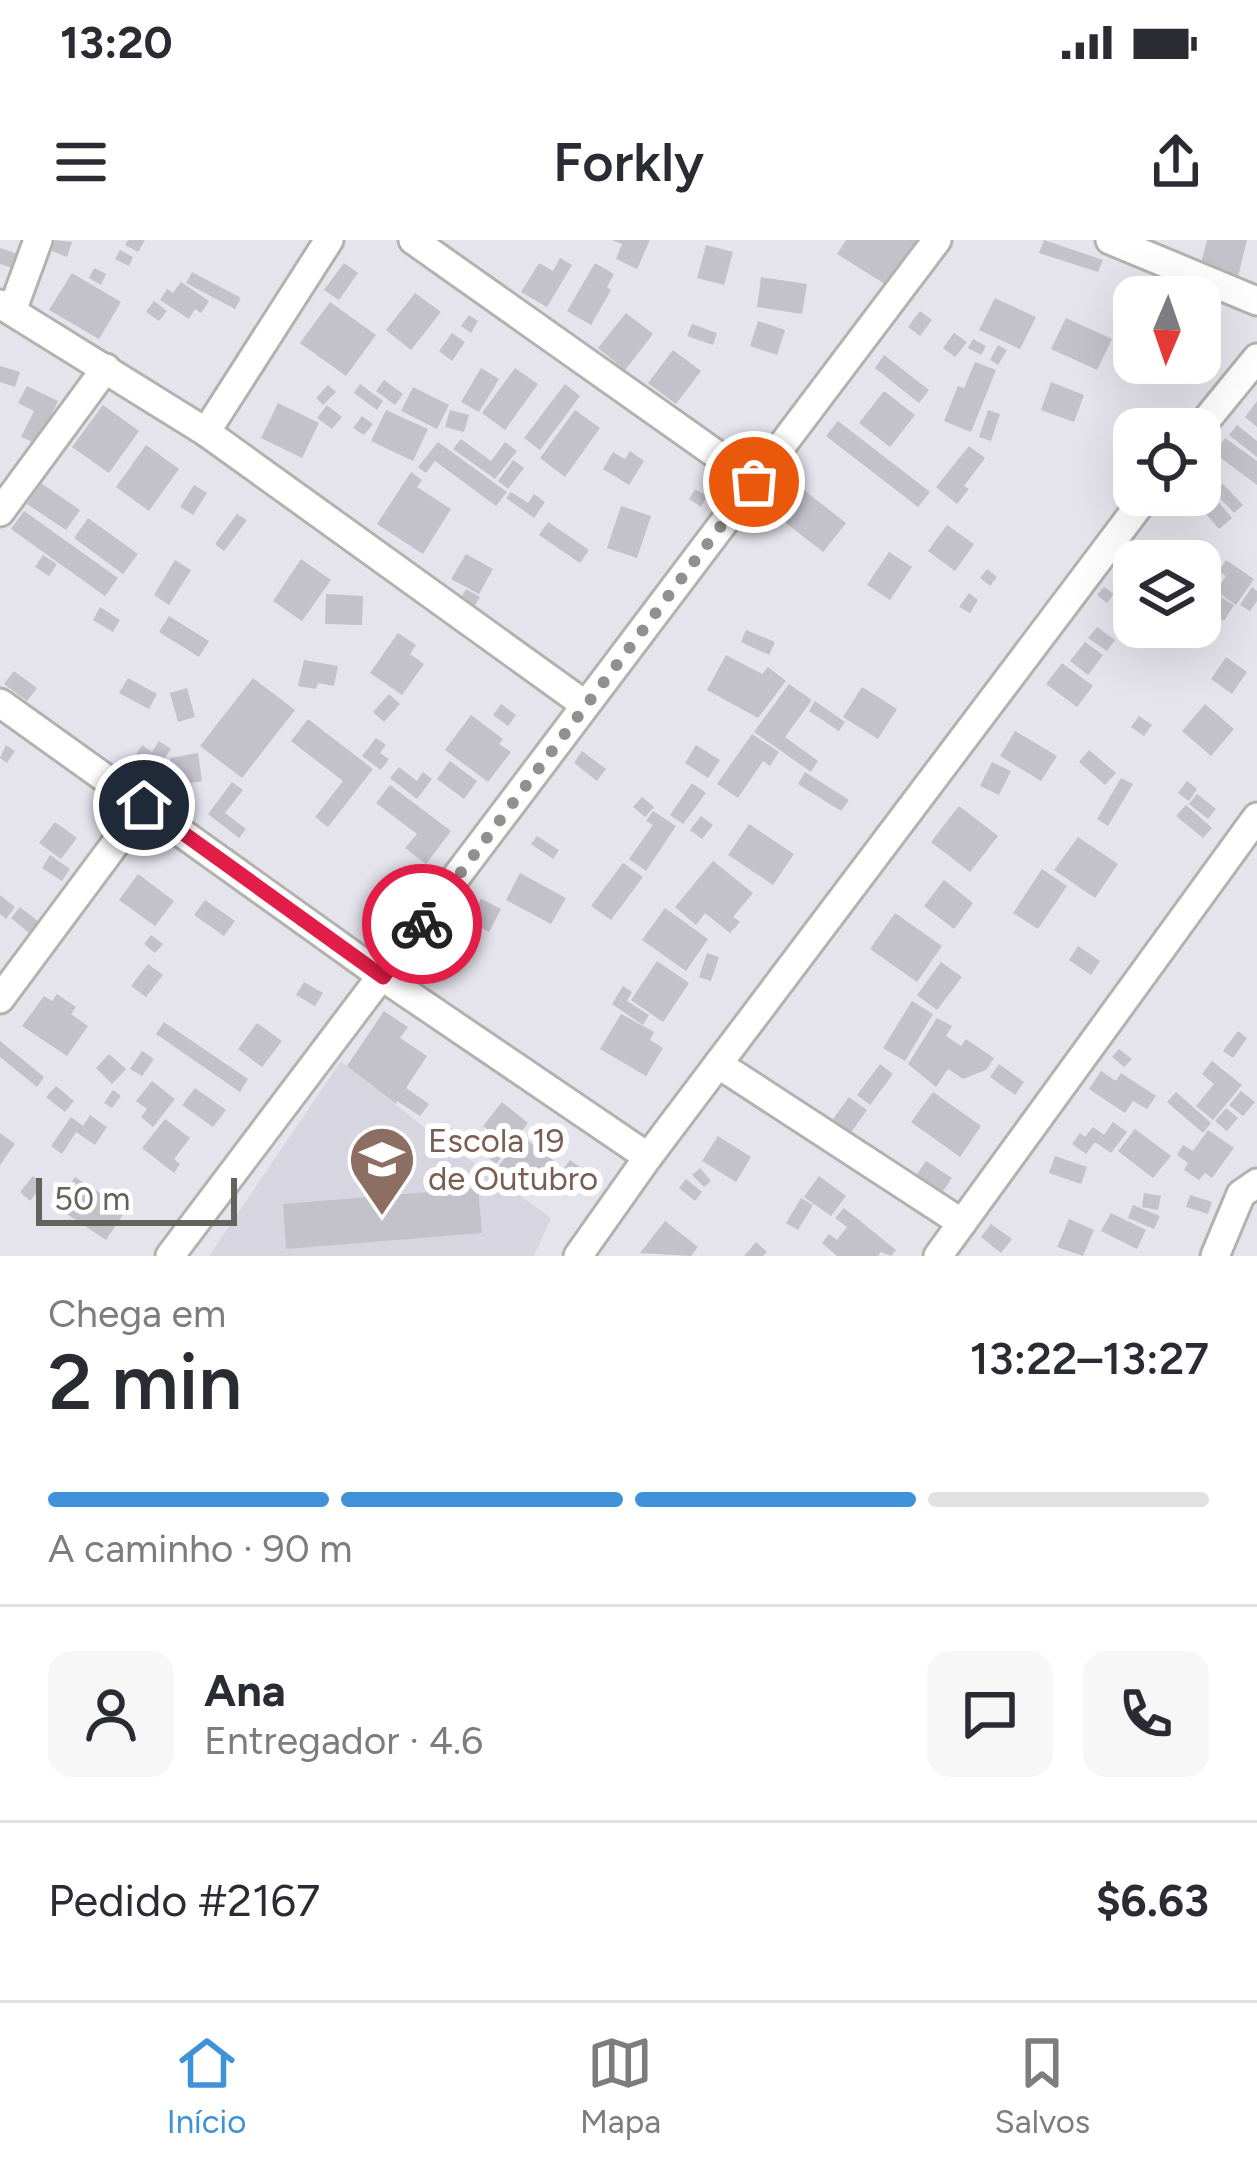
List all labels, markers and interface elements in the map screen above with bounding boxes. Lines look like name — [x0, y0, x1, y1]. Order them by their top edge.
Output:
text: 13:20 — [60, 15, 173, 69]
icon: menu — [48, 129, 114, 195]
icon: share — [1143, 129, 1209, 195]
text: Forkly — [553, 130, 704, 195]
north arrow — [1113, 276, 1221, 384]
map controls — [1113, 276, 1221, 648]
button: locate — [1113, 408, 1221, 516]
pin — [703, 431, 805, 533]
icon: bag — [721, 449, 787, 515]
button: layers — [1113, 540, 1221, 648]
pin — [93, 754, 195, 856]
icon: home — [111, 772, 177, 838]
courier — [362, 864, 482, 984]
icon: bike — [389, 891, 455, 957]
place label: Escola 19 de Outubro — [428, 1121, 598, 1198]
school or university icon: Escola 19 de Outubro — [347, 1124, 417, 1218]
scale bar — [36, 1172, 237, 1225]
text: 50 m — [54, 1179, 130, 1218]
text: Chega em — [48, 1290, 226, 1337]
text: 13:22–13:27 — [970, 1331, 1209, 1385]
text: 2 min — [48, 1335, 242, 1429]
text: A caminho · 90 m — [48, 1525, 352, 1572]
button: person — [48, 1651, 174, 1777]
button: chat — [927, 1651, 1053, 1777]
button: phone — [1083, 1651, 1209, 1777]
text: Ana — [204, 1663, 286, 1717]
text: Entregador · 4.6 — [204, 1717, 483, 1764]
text: Pedido #2167 — [48, 1873, 320, 1927]
text: $6.63 — [1096, 1873, 1209, 1927]
tab: Início — [167, 2030, 246, 2141]
tab: Mapa — [580, 2030, 661, 2141]
tab: Salvos — [995, 2030, 1090, 2141]

